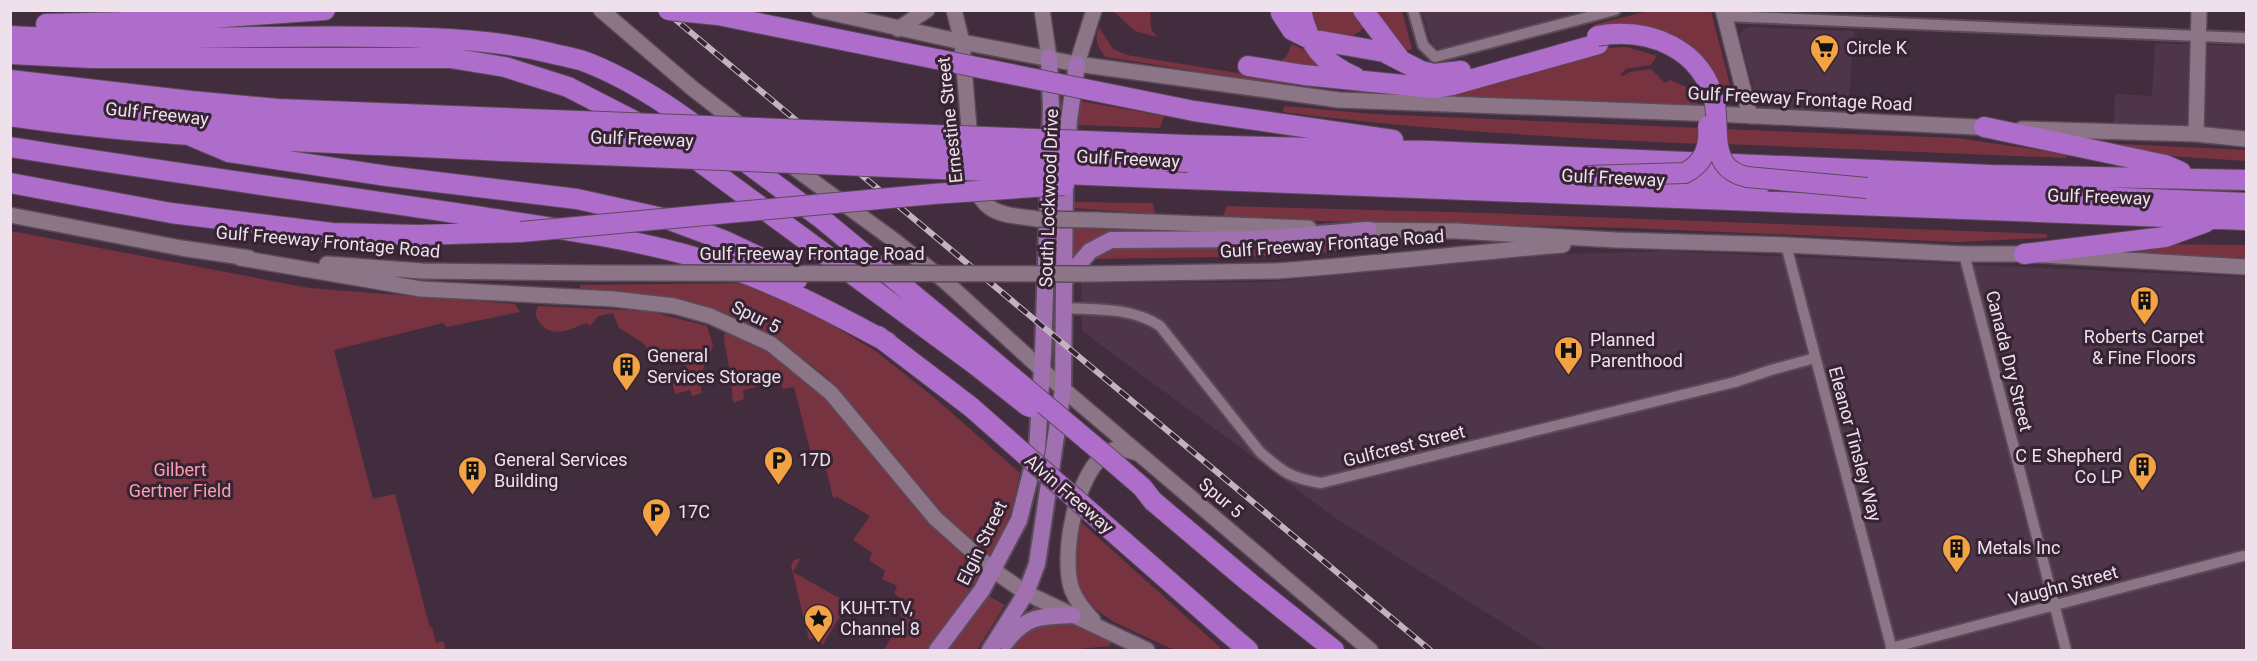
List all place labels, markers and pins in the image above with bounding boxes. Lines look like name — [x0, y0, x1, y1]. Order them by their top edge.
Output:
supermarket icon: Circle K — [1809, 32, 1841, 74]
place label: Circle K — [1846, 37, 1908, 58]
building icon: Roberts Carpet & Fine Floors — [2128, 284, 2160, 326]
place label: Roberts Carpet & Fine Floors — [2084, 326, 2204, 368]
place label: Planned Parenthood — [1590, 329, 1683, 371]
hospital icon: Planned Parenthood — [1553, 334, 1585, 376]
place label: General Services Storage — [647, 345, 781, 387]
building icon: General Services Storage — [610, 350, 642, 392]
parking icon: 17D — [762, 444, 794, 486]
place label: C E Shepherd Co LP — [2015, 445, 2122, 487]
place label: General Services Building — [494, 449, 628, 491]
place label: 17D — [799, 449, 831, 470]
building icon: C E Shepherd Co LP — [2127, 450, 2159, 492]
building icon: General Services Building — [457, 454, 489, 496]
parking icon: 17C — [641, 496, 673, 538]
place label: 17C — [678, 501, 710, 522]
building icon: Metals Inc — [1940, 532, 1972, 574]
place label: Metals Inc — [1977, 537, 2060, 558]
place label: KUHT-TV, Channel 8 — [840, 597, 920, 639]
place icon: KUHT-TV, Channel 8 — [803, 602, 835, 644]

